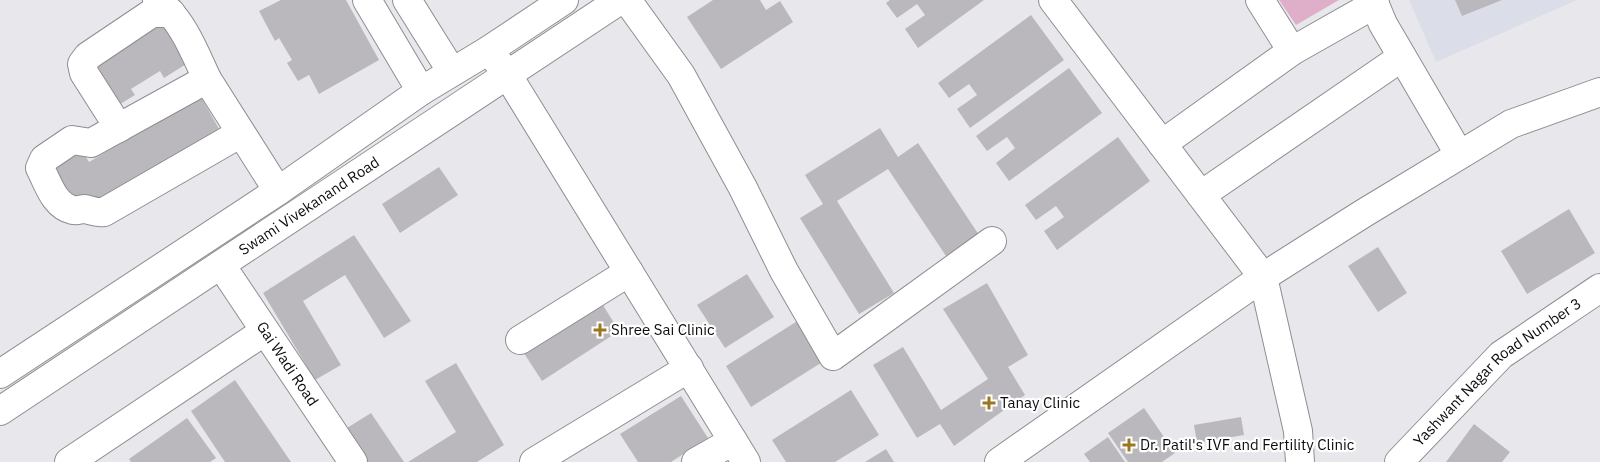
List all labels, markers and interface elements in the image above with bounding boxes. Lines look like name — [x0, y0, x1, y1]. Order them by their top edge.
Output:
street label: Swami Vivekanand Road — [235, 152, 383, 259]
street label: Yashwant Nagar Road Number 3 — [1409, 293, 1585, 450]
street label: Gai Wadi Road — [253, 318, 323, 409]
place label: Shree Sai Clinic — [611, 320, 715, 339]
marker: Shree Sai Clinic — [593, 323, 607, 337]
place label: Tanay Clinic — [1000, 393, 1080, 412]
marker: Tanay Clinic — [982, 396, 996, 410]
place label: Dr. Patil's IVF and Fertility Clinic — [1140, 435, 1355, 454]
marker: Dr. Patil's IVF and Fertility Clinic — [1122, 438, 1136, 452]

